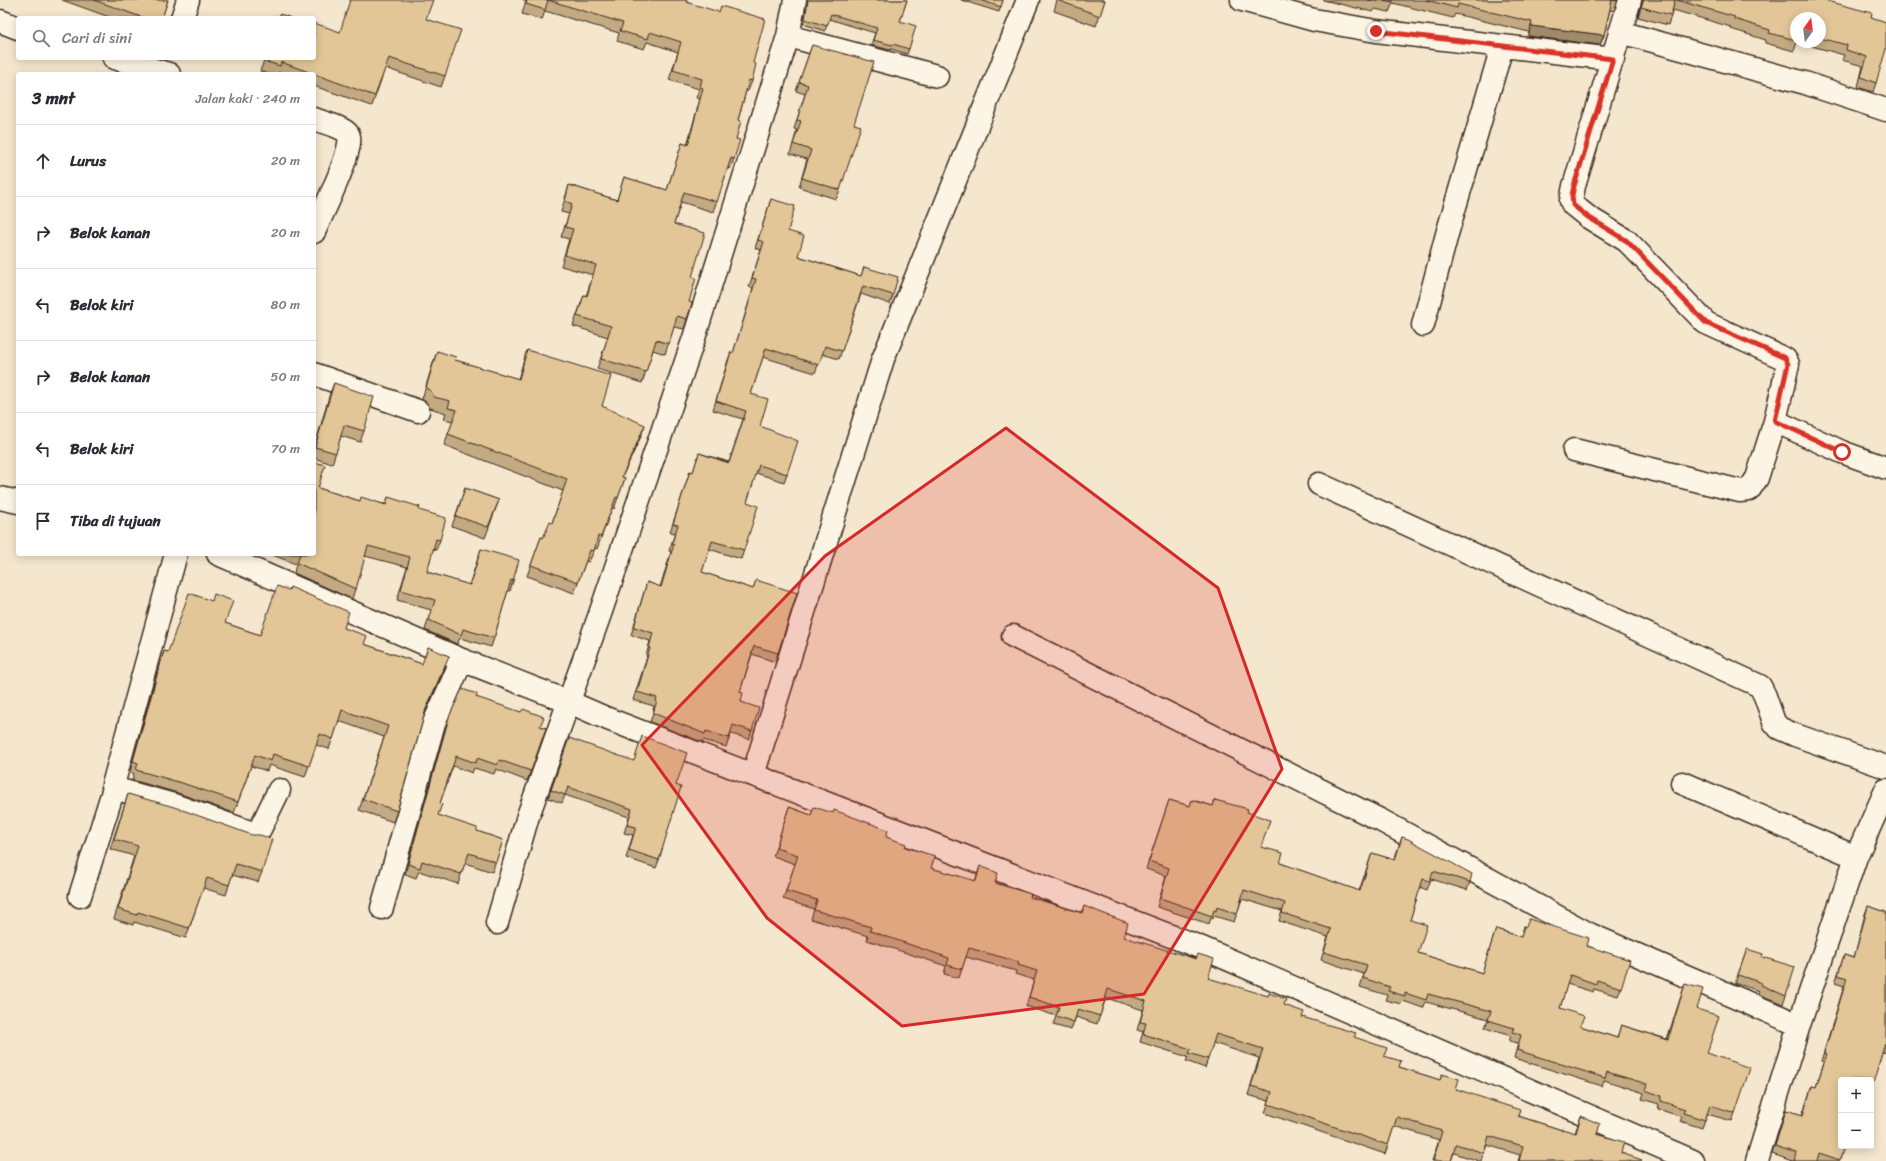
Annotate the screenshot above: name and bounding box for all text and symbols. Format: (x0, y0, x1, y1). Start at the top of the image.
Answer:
north arrow (1790, 12, 1826, 48)
search box (16, 16, 316, 60)
route end (1367, 22, 1385, 40)
text: Cari di sini (62, 25, 132, 51)
icon: search (30, 27, 52, 49)
text: 3 mnt (32, 83, 75, 113)
text: Jalan kaki · 240 m (195, 87, 300, 110)
text: Lurus (70, 148, 106, 174)
text: 20 m (271, 149, 300, 172)
icon: ahead (32, 150, 54, 172)
text: Belok kanan (70, 220, 150, 246)
text: 20 m (271, 221, 300, 244)
icon: right (32, 222, 54, 244)
text: Belok kiri (70, 292, 133, 318)
text: 80 m (271, 293, 300, 316)
icon: left (32, 294, 54, 316)
text: Belok kanan (70, 364, 150, 390)
text: 50 m (270, 365, 300, 388)
icon: right (32, 366, 54, 388)
text: Belok kiri (70, 436, 133, 462)
text: 70 m (271, 437, 300, 460)
icon: left (32, 438, 54, 460)
route start (1833, 443, 1851, 461)
text: Tiba di tujuan (70, 508, 161, 534)
icon: arrive (32, 510, 54, 532)
map controls (1838, 1077, 1874, 1149)
button: + (1838, 1077, 1874, 1113)
button: − (1838, 1113, 1874, 1149)

